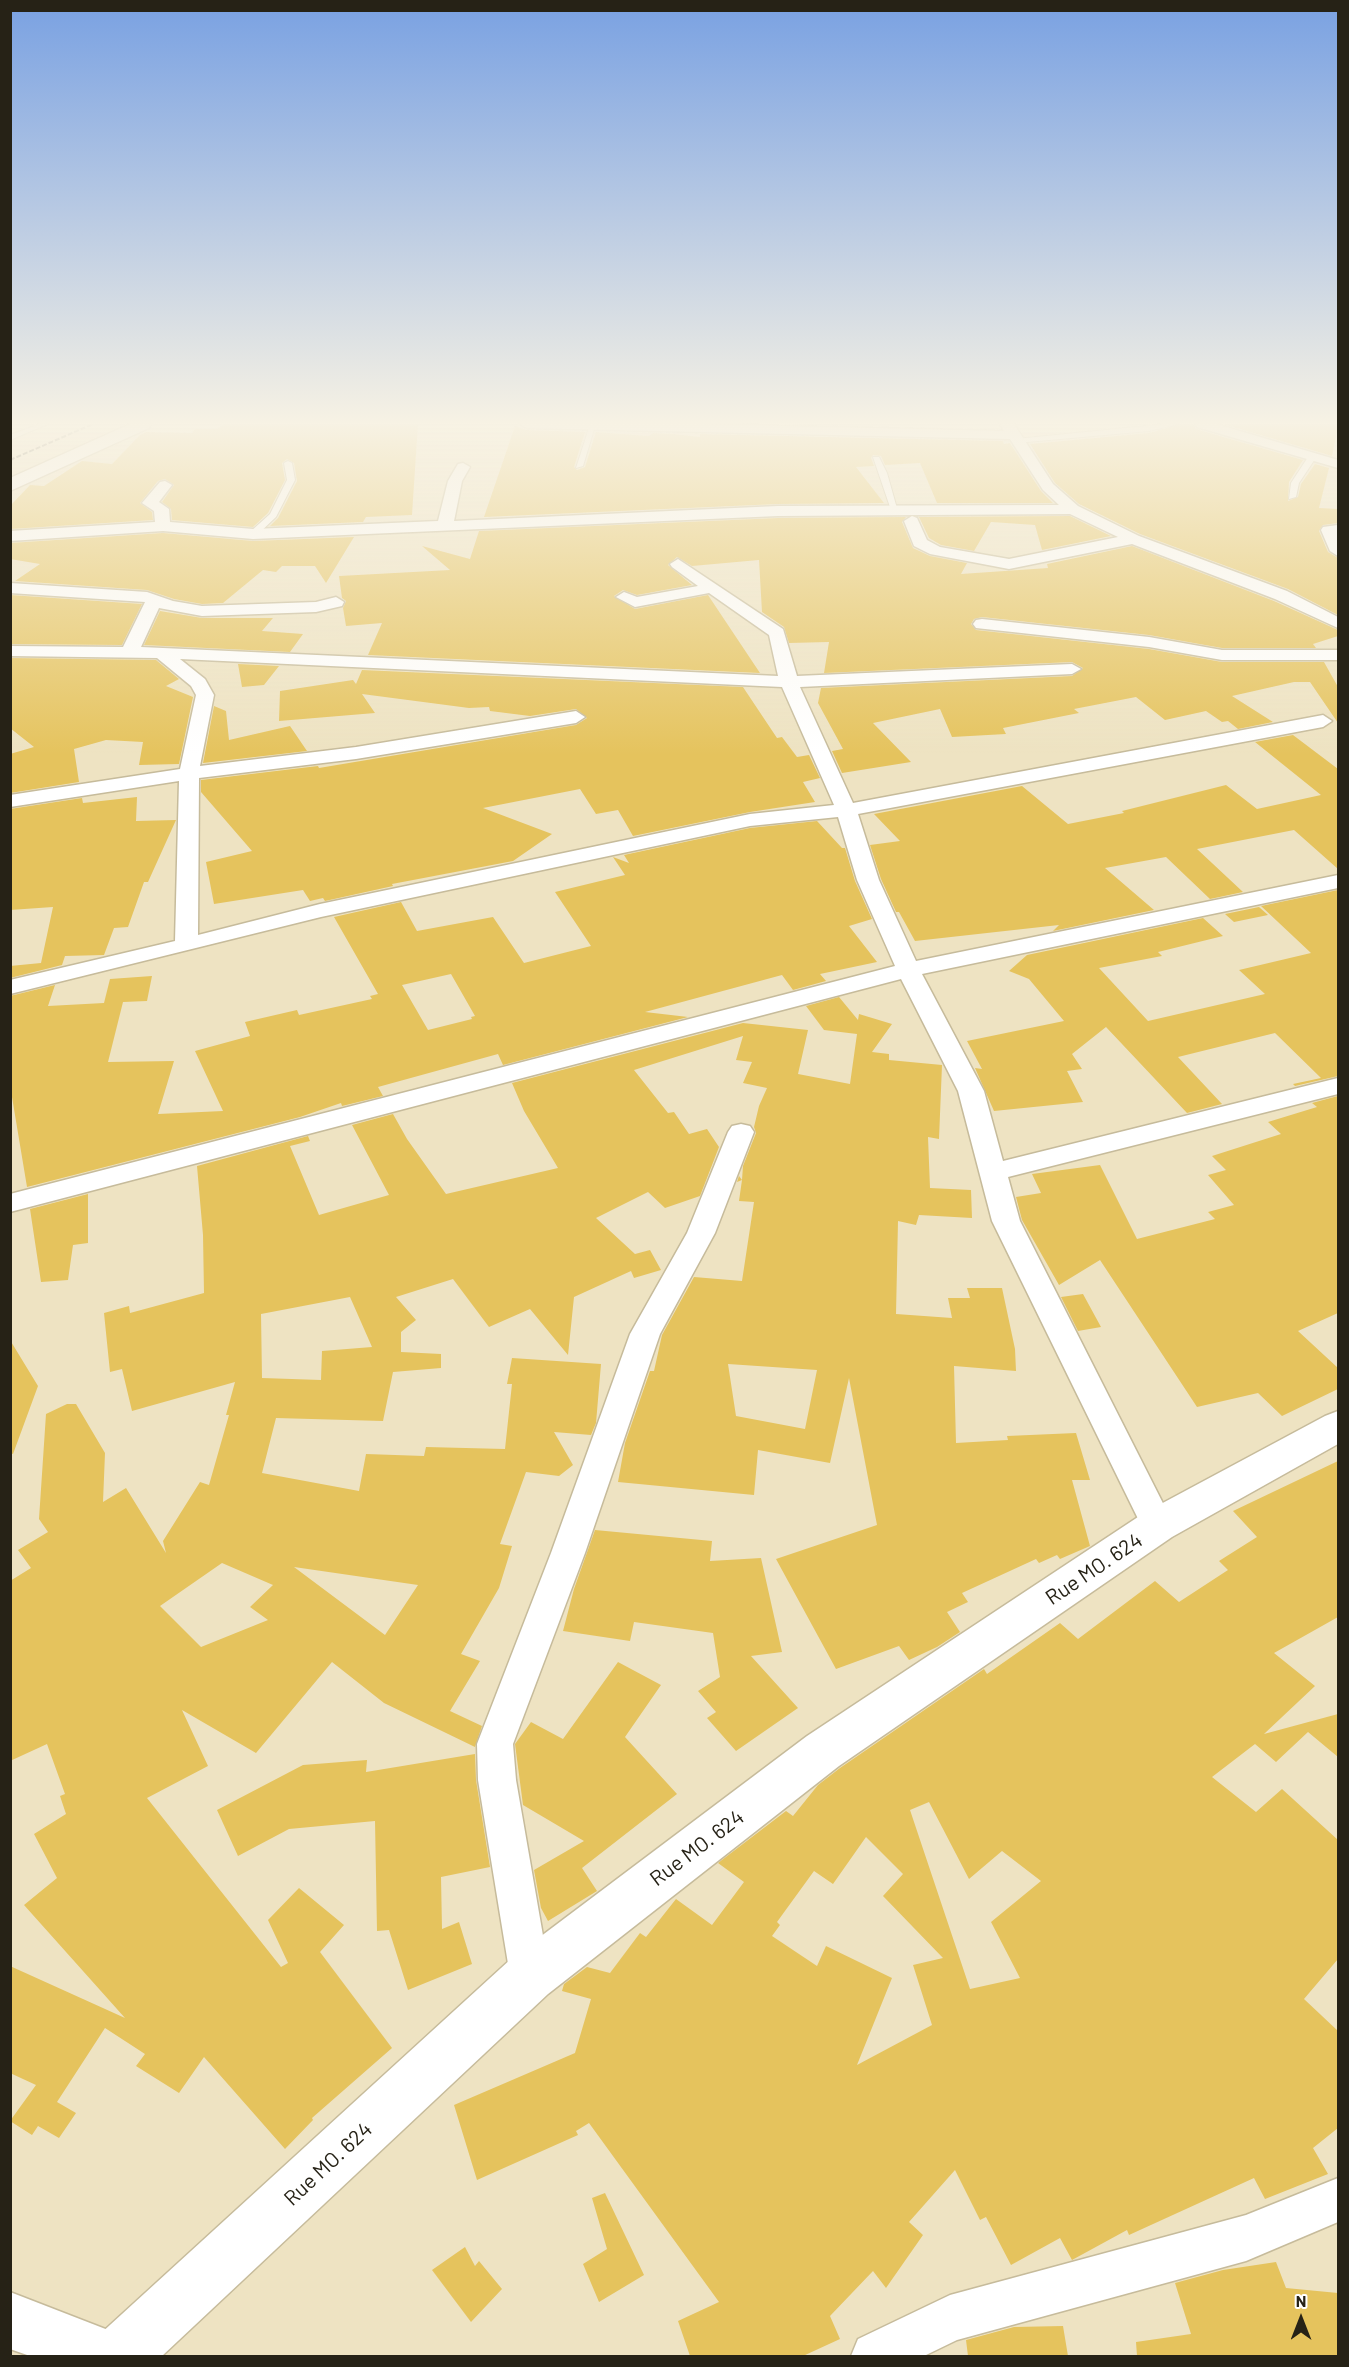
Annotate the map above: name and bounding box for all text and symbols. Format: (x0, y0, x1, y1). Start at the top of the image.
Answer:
street label: Rue MO. 624 (1041, 1527, 1147, 1611)
street label: Rue MO. 624 (645, 1805, 749, 1891)
street label: Rue MO. 624 (279, 2117, 377, 2211)
north arrow (1271, 2289, 1331, 2349)
text: N (1296, 2291, 1306, 2310)

